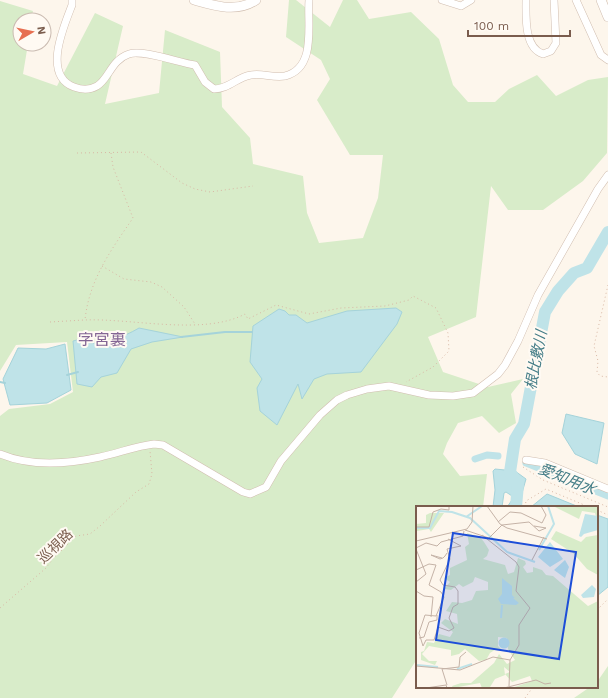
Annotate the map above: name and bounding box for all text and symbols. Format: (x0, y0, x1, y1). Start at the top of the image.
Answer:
north arrow (12, 12, 52, 52)
scale bar (468, 12, 570, 38)
text: 100 m (474, 19, 509, 33)
text: N (34, 25, 48, 36)
water label: 根比敷川 (521, 327, 551, 391)
district label: 字宮裏 (78, 330, 126, 349)
water label: 愛知用水 (536, 459, 600, 499)
inset map (416, 506, 598, 688)
street label: 巡視路 (34, 526, 76, 566)

